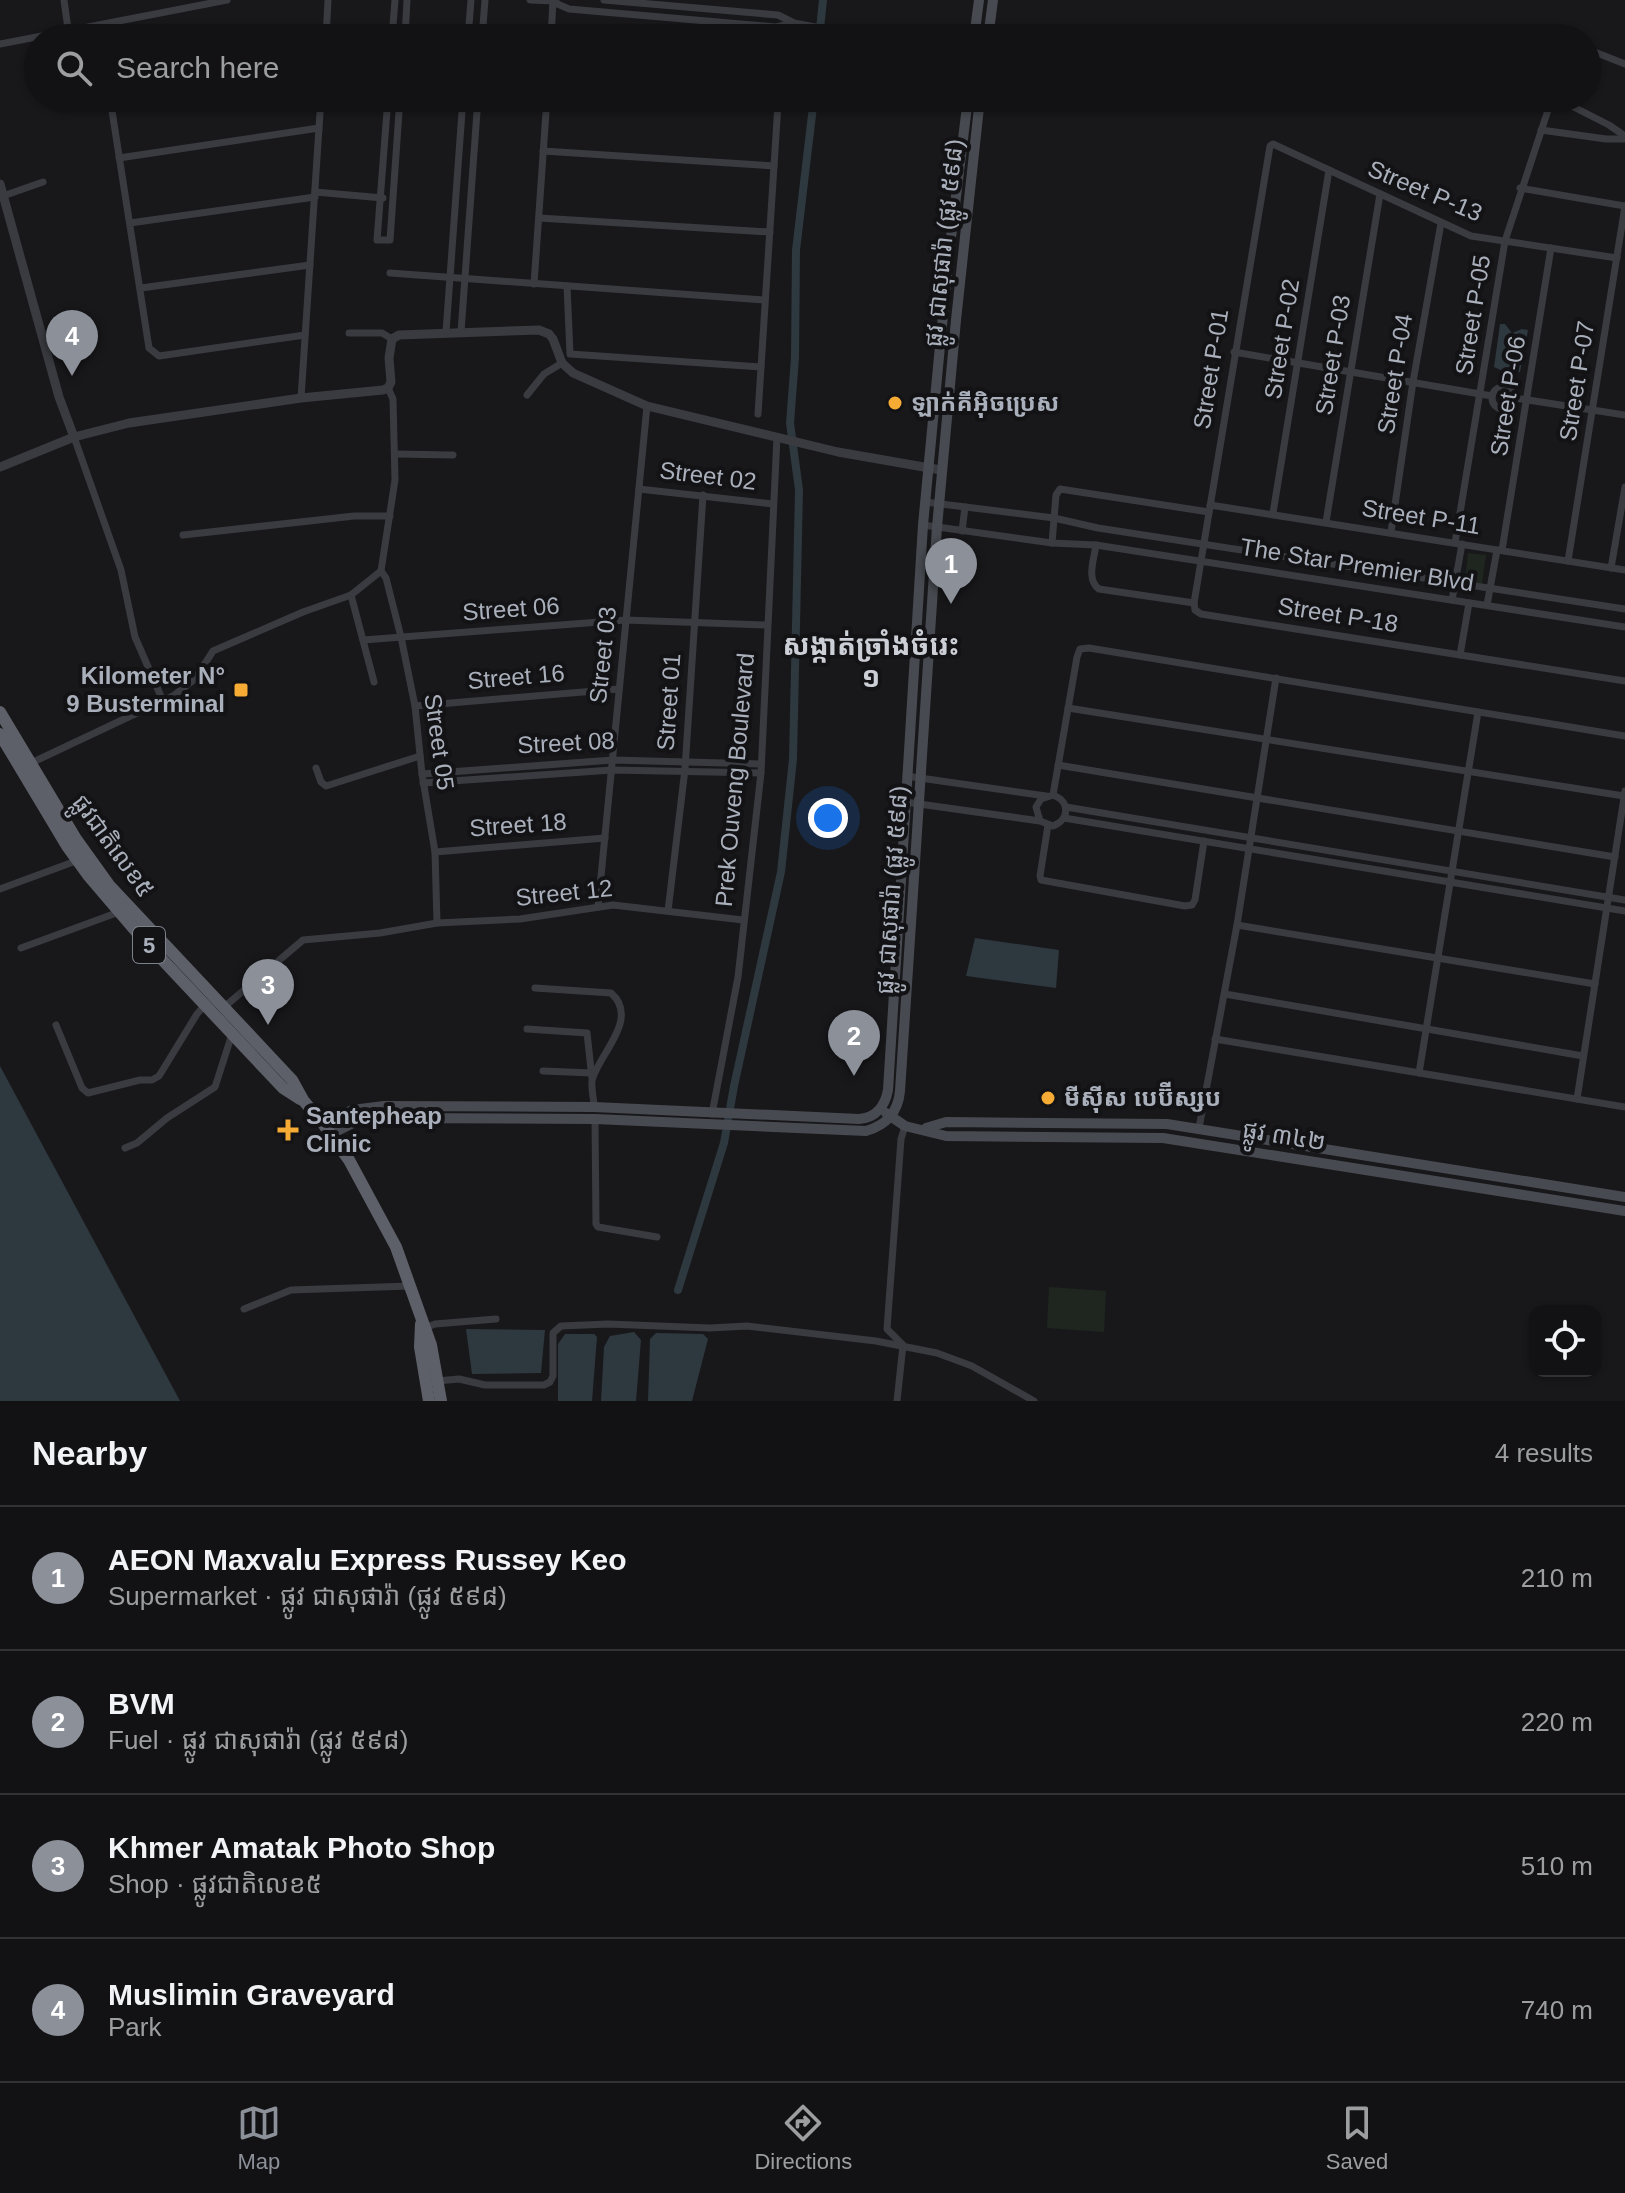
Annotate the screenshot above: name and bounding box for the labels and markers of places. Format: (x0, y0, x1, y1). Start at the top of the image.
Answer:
pin: 4 (46, 310, 98, 376)
place label: ឡាក់គីអ៊ិចប្រេស (911, 389, 1059, 418)
marker: ឡាក់គីអ៊ិចប្រេស (886, 394, 904, 412)
pin: 1 (925, 538, 977, 604)
place label: Kilometer N° 9 Busterminal (66, 662, 225, 717)
marker: Kilometer N° 9 Busterminal (232, 681, 250, 699)
pin: 3 (242, 959, 294, 1025)
pin: 2 (828, 1010, 880, 1076)
place label: មីសុីស បេប៊ីស្សប (1064, 1081, 1221, 1113)
marker: មីសុីស បេប៊ីស្សប (1039, 1089, 1057, 1107)
place label: Santepheap Clinic (306, 1102, 442, 1157)
marker: Santepheap Clinic (277, 1119, 299, 1141)

